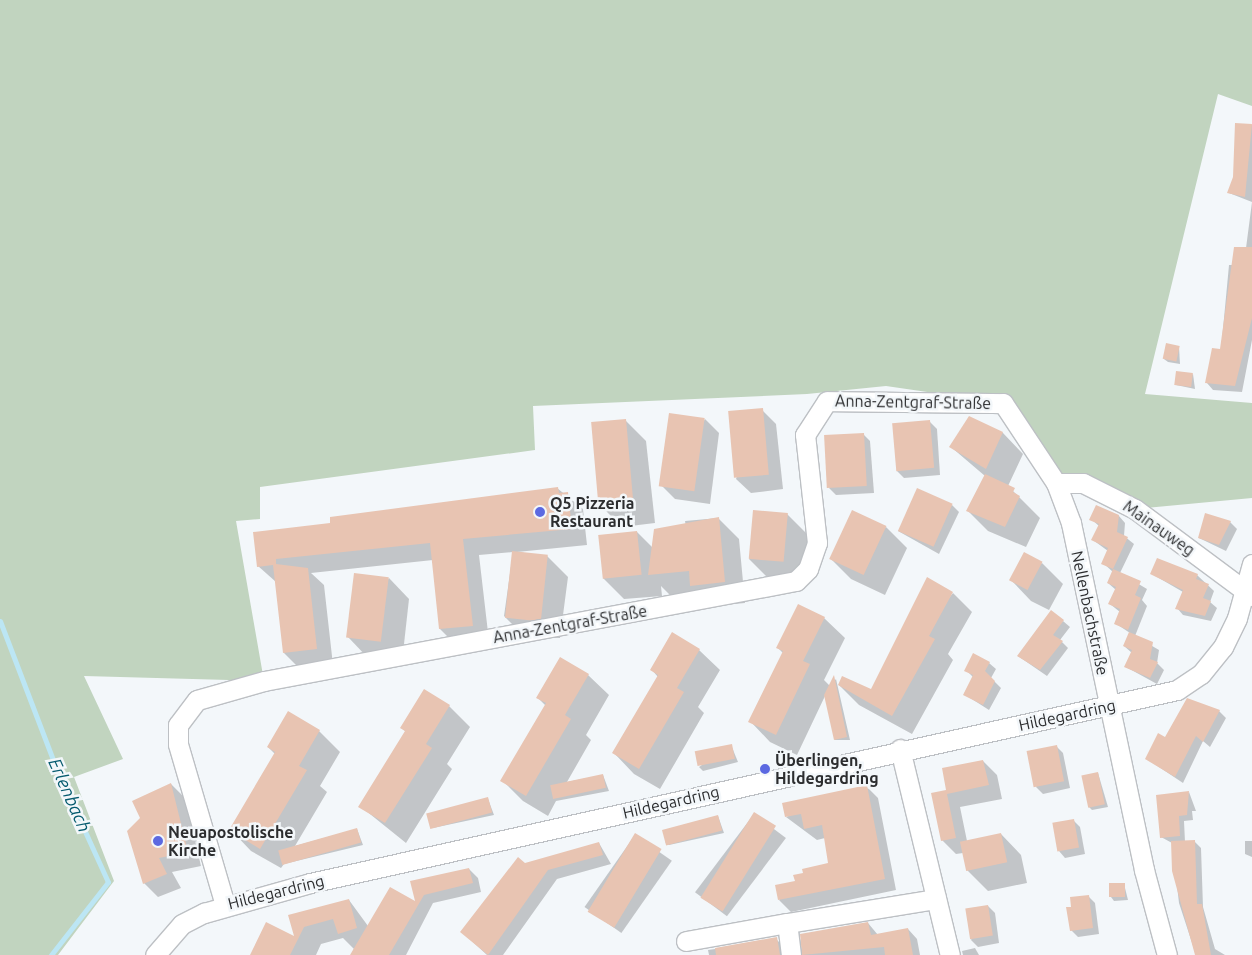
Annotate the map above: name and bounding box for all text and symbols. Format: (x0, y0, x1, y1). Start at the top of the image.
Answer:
street label: Anna-Zentgraf-Straße (835, 391, 991, 413)
place label: Q5 Pizzeria Restaurant (550, 493, 634, 531)
street label: Mainauweg (1120, 496, 1198, 560)
marker: Q5 Pizzeria Restaurant (534, 506, 546, 518)
street label: Nellenbachstraße (1067, 549, 1113, 677)
street label: Anna-Zentgraf-Straße (491, 601, 649, 647)
street label: Hildegardring (1017, 695, 1117, 735)
place label: Überlingen, Hildegardring (775, 750, 879, 788)
water label: Erlenbach (44, 755, 96, 835)
marker: Überlingen, Hildegardring (759, 763, 771, 775)
street label: Hildegardring (621, 782, 721, 822)
place label: Neuapostolische Kirche (168, 822, 294, 860)
marker: Neuapostolische Kirche (152, 835, 164, 847)
street label: Hildegardring (226, 871, 326, 913)

